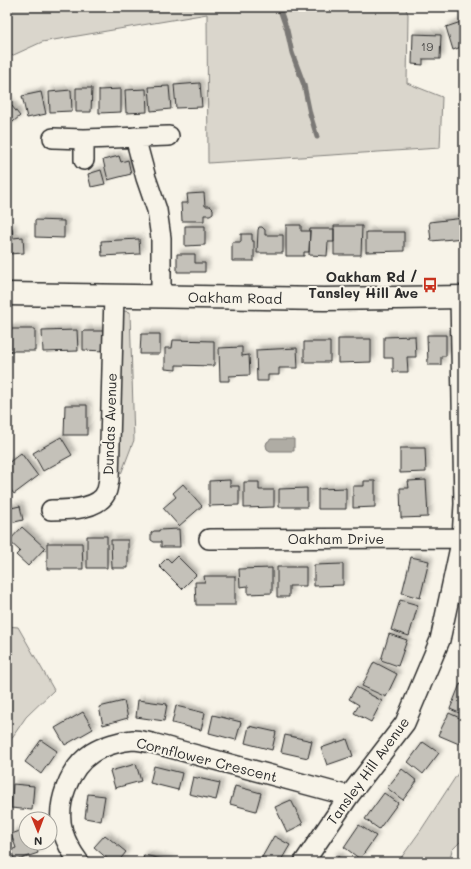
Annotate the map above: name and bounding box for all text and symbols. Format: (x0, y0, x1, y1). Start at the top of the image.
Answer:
house number: 19 (421, 38, 433, 54)
place label: Oakham Rd / Tansley Hill Ave (308, 267, 418, 302)
bus stop icon: Oakham Rd / Tansley Hill Ave (421, 276, 439, 294)
street label: Oakham Road (188, 287, 282, 308)
street label: Dundas Avenue (98, 373, 121, 475)
street label: Oakham Drive (288, 529, 384, 548)
street label: Tansley Hill Avenue (322, 713, 413, 829)
street label: Cornflower Crescent (135, 733, 280, 786)
north arrow (18, 811, 58, 851)
text: N (34, 834, 42, 849)

